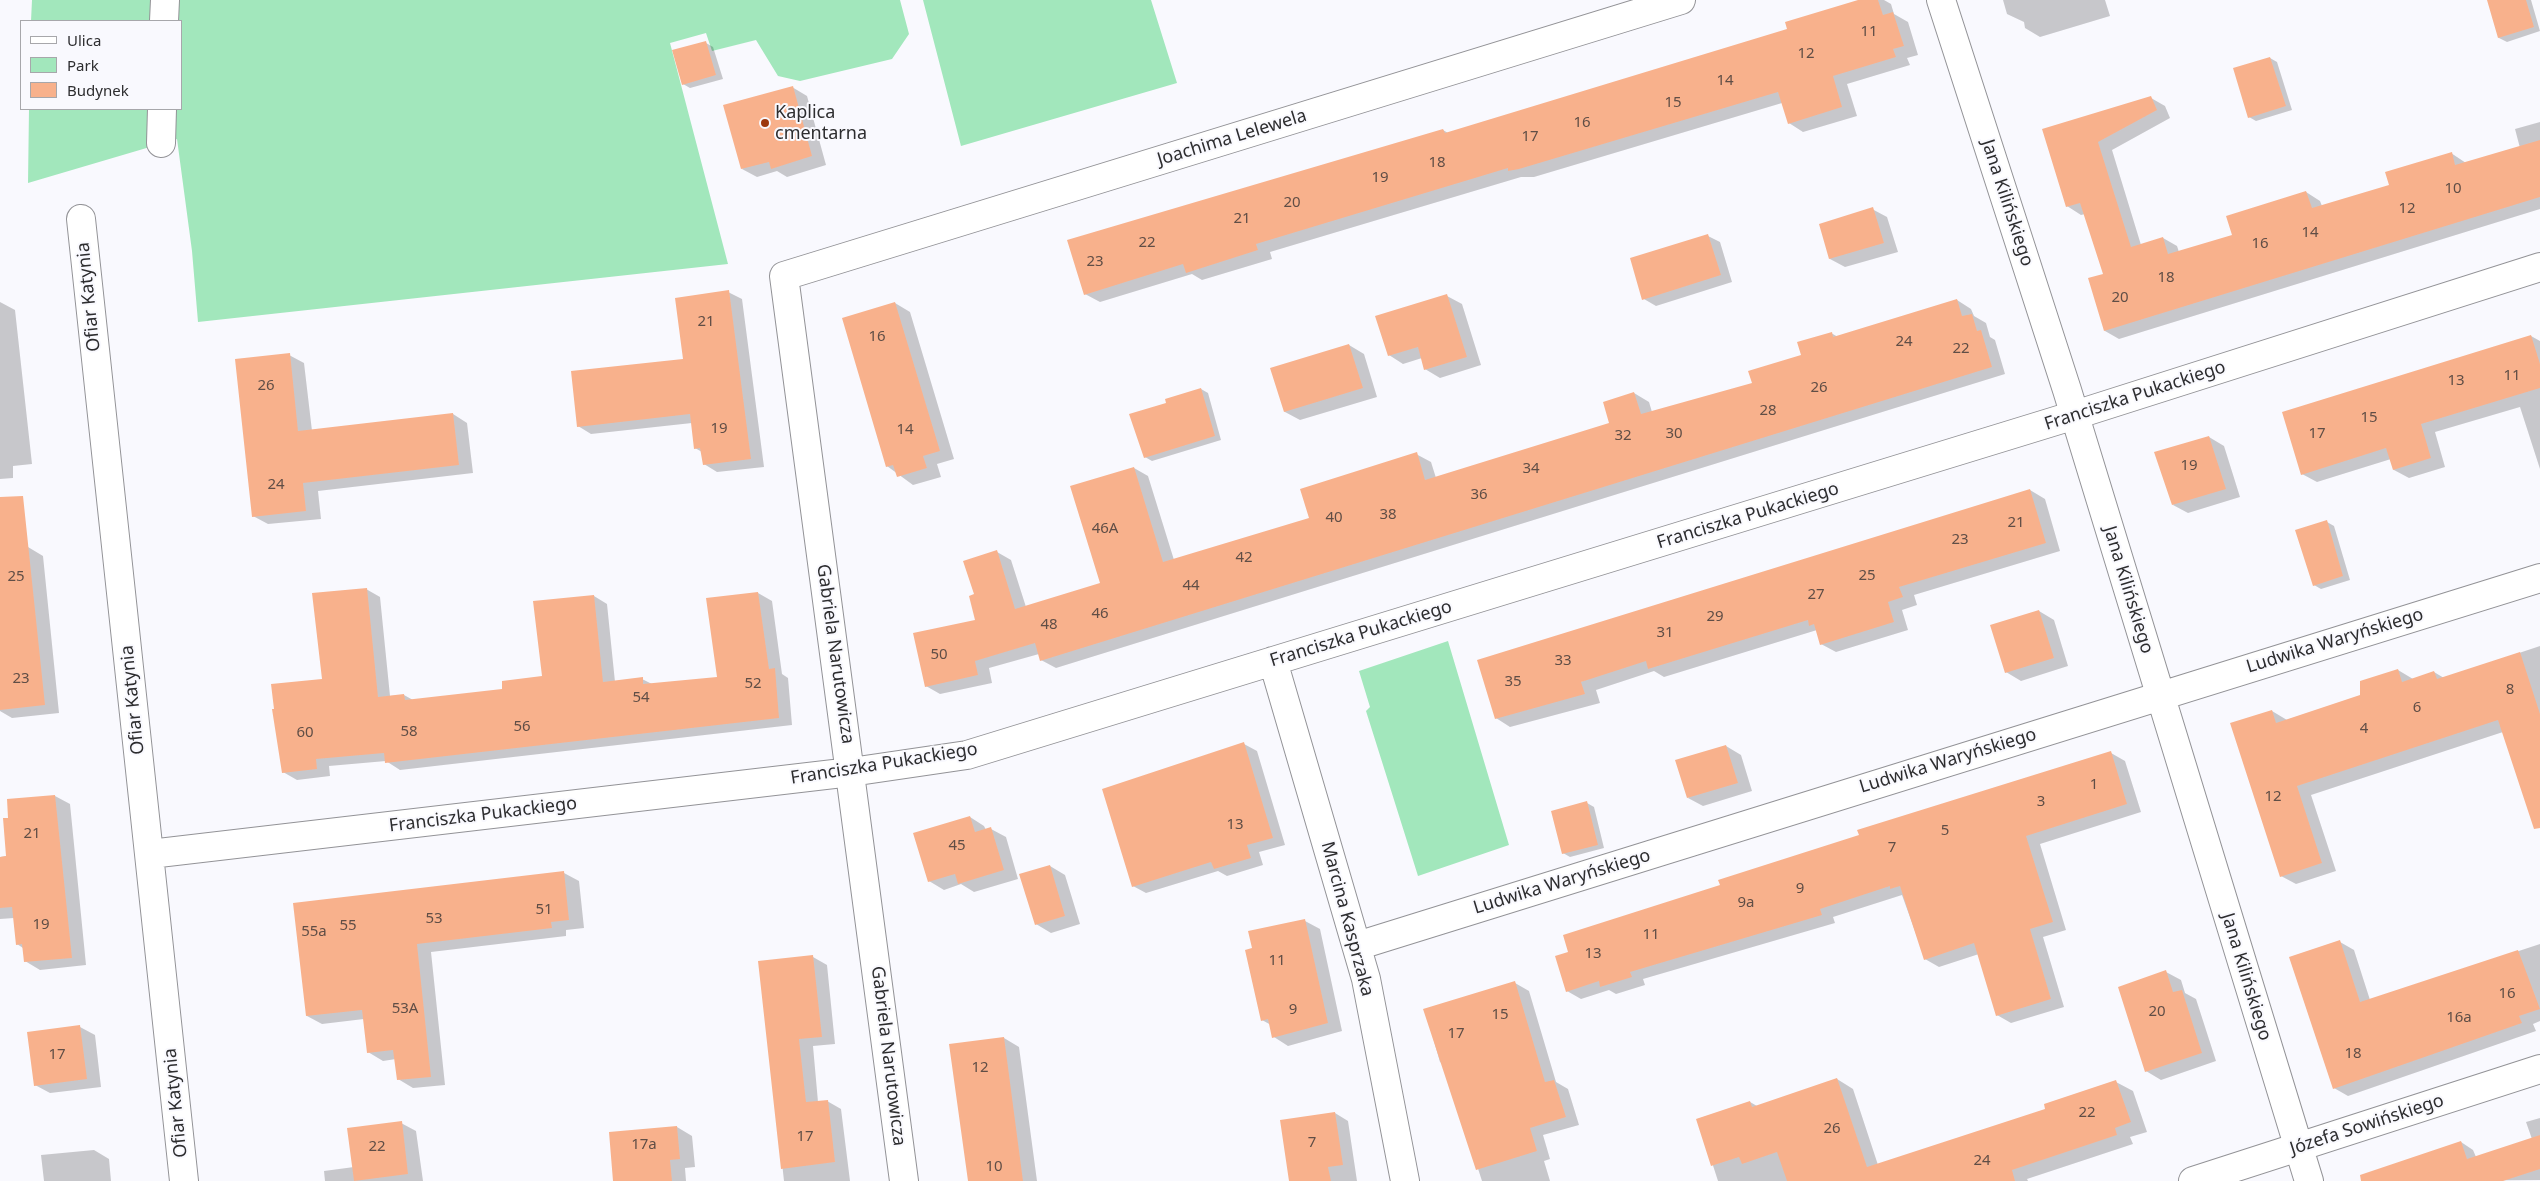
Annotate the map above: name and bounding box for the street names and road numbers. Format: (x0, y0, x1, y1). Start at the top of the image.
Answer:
street label: Joachima Lelewela (1155, 105, 1309, 171)
street label: Jana Kilińskiego (1976, 137, 2038, 269)
street label: Ofiar Katynia (73, 241, 105, 353)
street label: Franciszka Pukackiego (2042, 357, 2228, 435)
street label: Franciszka Pukackiego (1654, 478, 1842, 554)
street label: Jana Kilińskiego (2098, 524, 2158, 656)
street label: Gabriela Narutowicza (812, 563, 858, 745)
street label: Franciszka Pukackiego (1267, 596, 1455, 672)
street label: Ludwika Waryńskiego (2244, 604, 2426, 678)
street label: Ofiar Katynia (117, 644, 149, 756)
street label: Ludwika Waryńskiego (1857, 724, 2039, 798)
street label: Franciszka Pukackiego (789, 739, 979, 789)
street label: Franciszka Pukackiego (388, 793, 578, 837)
street label: Marcina Kasprzaka (1316, 839, 1378, 999)
street label: Ludwika Waryńskiego (1471, 845, 1653, 919)
street label: Jana Kilińskiego (2216, 911, 2276, 1043)
street label: Gabriela Narutowicza (866, 965, 910, 1147)
street label: Ofiar Katynia (160, 1047, 192, 1159)
street label: Józefa Sowińskiego (2287, 1090, 2447, 1160)

